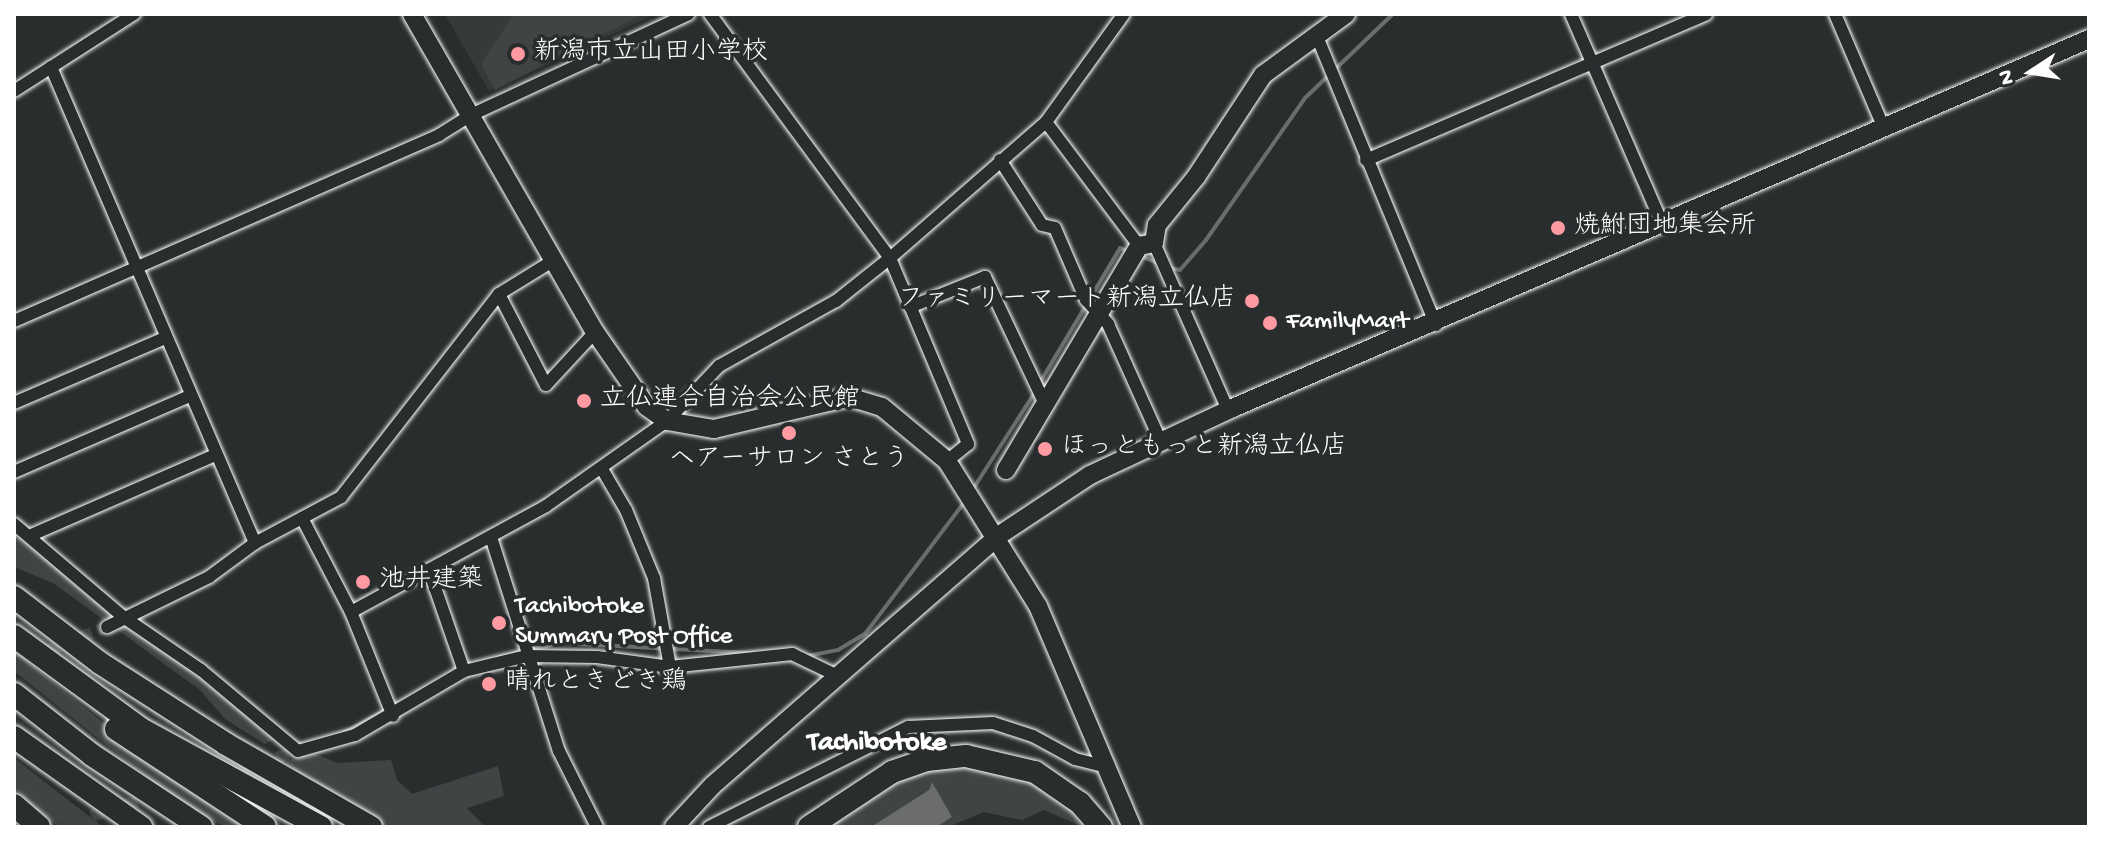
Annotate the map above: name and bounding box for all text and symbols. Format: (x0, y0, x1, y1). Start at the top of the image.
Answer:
north arrow (1991, 32, 2071, 112)
place label: 新潟市立山田小学校 (534, 38, 768, 70)
marker: 新潟市立山田小学校 (509, 45, 527, 63)
text: N (1993, 67, 2022, 87)
place label: 焼鮒団地集会所 (1574, 212, 1756, 244)
marker: 焼鮒団地集会所 (1549, 219, 1567, 237)
place label: ファミリーマート新潟立仏店 (898, 285, 1236, 317)
marker: ファミリーマート新潟立仏店 (1243, 292, 1261, 310)
place label: FamilyMart (1286, 307, 1409, 339)
marker: FamilyMart (1261, 314, 1279, 332)
place label: 立仏連合自治会公民館 (600, 385, 860, 417)
marker: 立仏連合自治会公民館 (575, 392, 593, 410)
marker: ヘアーサロン さとう (780, 424, 798, 442)
place label: ほっともっと新潟立仏店 (1061, 433, 1347, 465)
marker: ほっともっと新潟立仏店 (1036, 440, 1054, 458)
place label: ヘアーサロン さとう (669, 445, 909, 477)
place label: 池井建築 (379, 566, 483, 598)
marker: 池井建築 (354, 573, 372, 591)
place label: Tachibotoke Summary Post Office (515, 592, 732, 654)
marker: Tachibotoke Summary Post Office (490, 614, 508, 632)
place label: 晴れときどき鶏 (505, 668, 687, 700)
marker: 晴れときどき鶏 (480, 675, 498, 693)
district label: Tachibotoke (807, 727, 947, 761)

